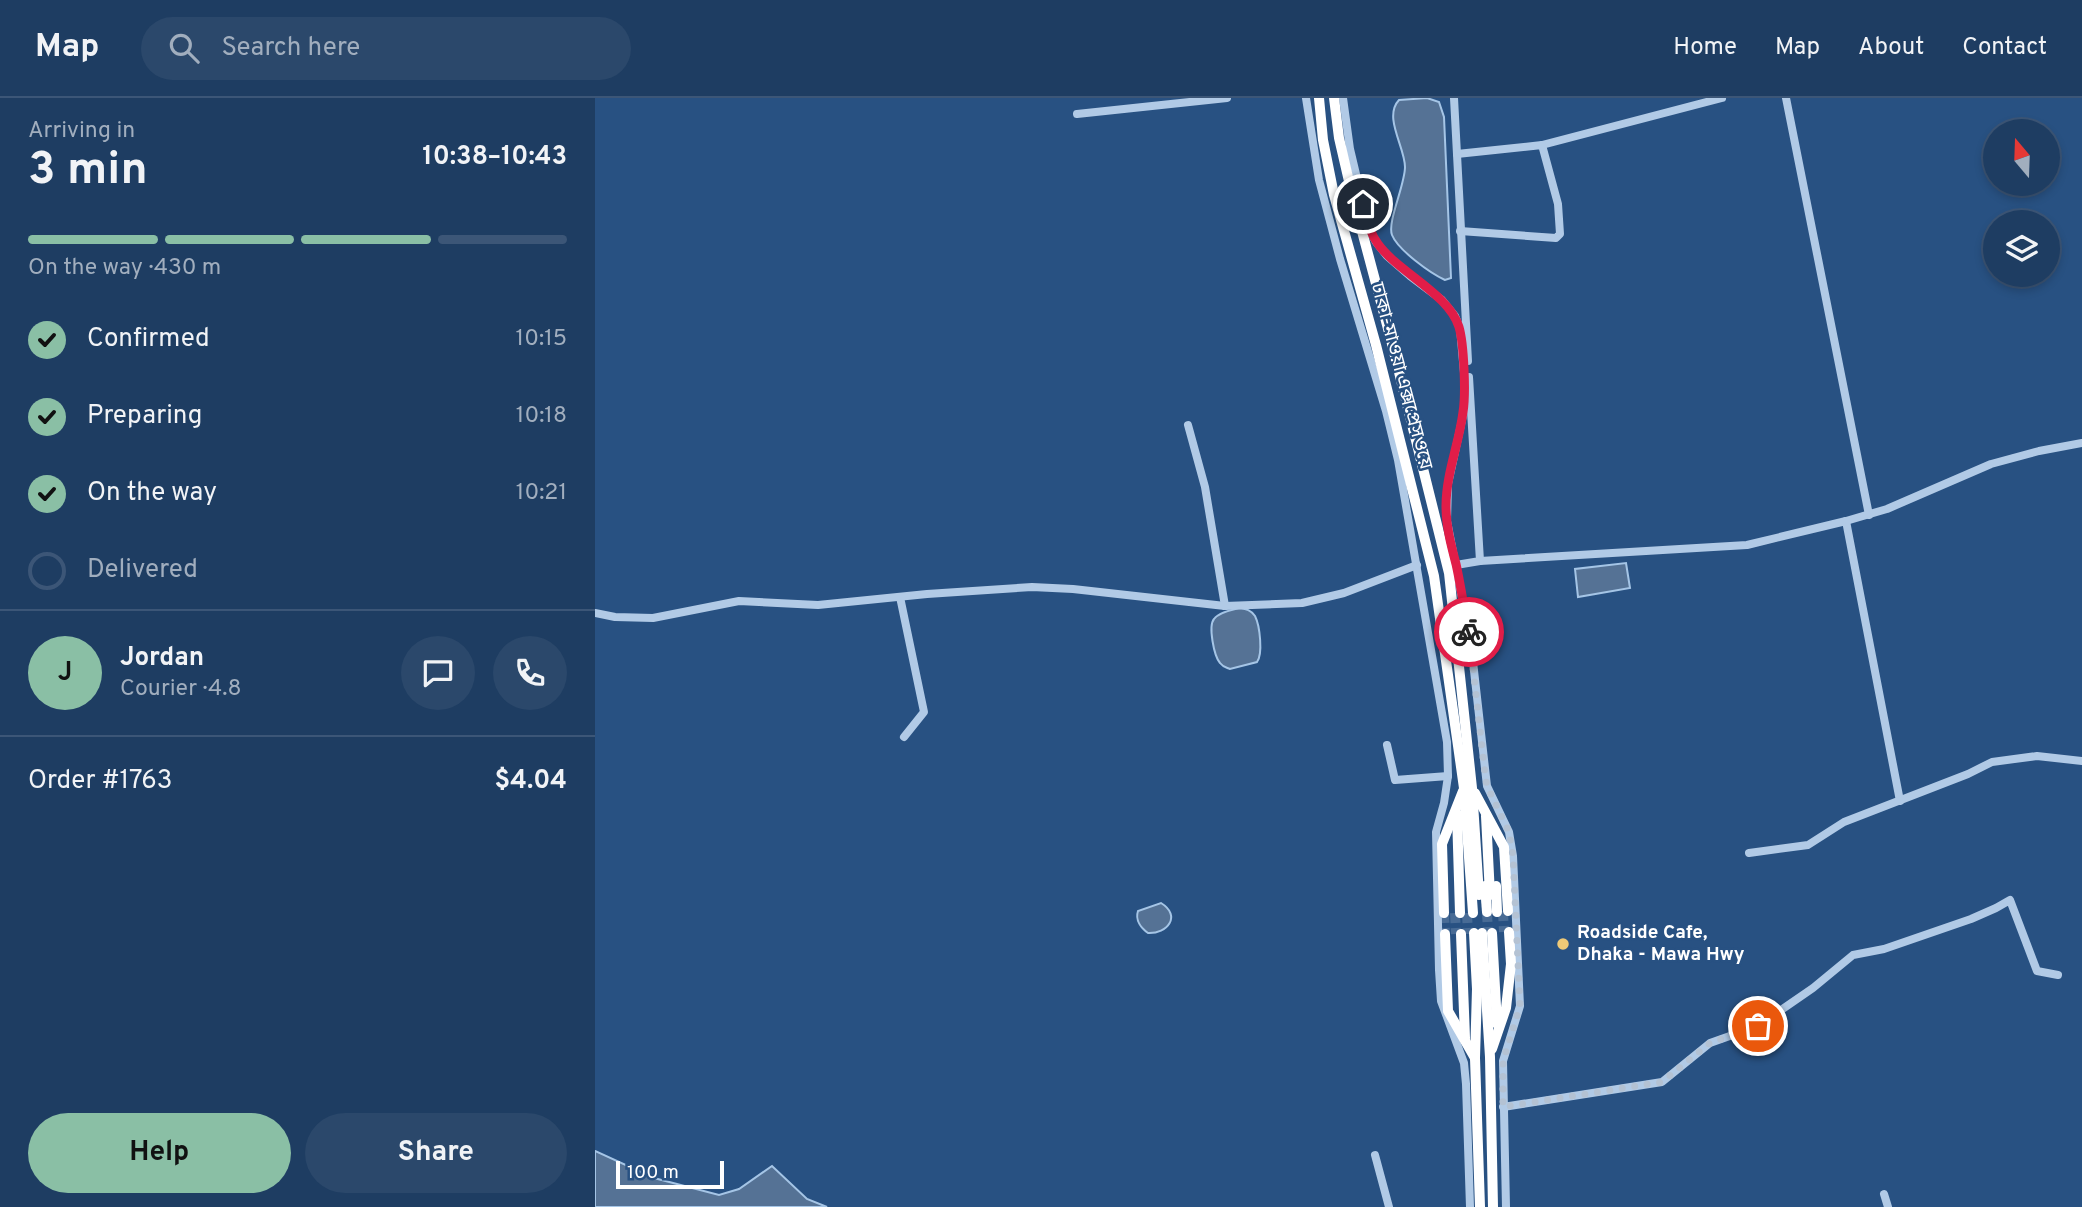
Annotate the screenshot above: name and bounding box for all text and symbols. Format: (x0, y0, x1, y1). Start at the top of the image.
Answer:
search box (141, 17, 631, 80)
text: Map (35, 27, 99, 69)
icon: search (165, 29, 203, 67)
text: Search here (221, 32, 360, 65)
text: Home (1673, 33, 1737, 63)
text: Map (1775, 33, 1820, 63)
text: About (1858, 33, 1924, 63)
text: Contact (1962, 33, 2047, 63)
text: Arriving in (28, 117, 135, 146)
north arrow (1983, 119, 2060, 196)
map controls (1983, 119, 2060, 287)
text: 10:38–10:43 (422, 141, 567, 174)
text: 3 min (28, 142, 148, 201)
pin (1333, 174, 1393, 234)
icon: home (1344, 185, 1382, 223)
button: layers (1983, 210, 2060, 287)
text: On the way · 430 m (28, 254, 221, 283)
street label: ঢাকা-মাওয়া এক্সপ্রেসওয়ে (1364, 279, 1438, 473)
icon: check (28, 321, 66, 359)
text: Confirmed (87, 323, 210, 356)
text: 10:15 (516, 325, 567, 354)
icon: check (28, 398, 66, 436)
text: Preparing (87, 400, 202, 433)
text: 10:18 (516, 402, 567, 431)
icon: check (28, 475, 66, 513)
text: On the way (87, 477, 217, 510)
text: 10:21 (516, 479, 567, 508)
text: Delivered (87, 554, 198, 587)
courier (1434, 597, 1504, 667)
icon: bike (1450, 613, 1488, 651)
button: chat (401, 636, 475, 710)
button: phone (493, 636, 567, 710)
text: Jordan (120, 642, 204, 675)
text: J (58, 657, 72, 690)
text: Courier · 4.8 (120, 675, 241, 704)
text: Order #1763 (28, 765, 172, 798)
text: $4.04 (495, 765, 567, 798)
place label: Roadside Cafe, Dhaka - Mawa Hwy (1577, 921, 1745, 967)
marker: Roadside Cafe, Dhaka - Mawa Hwy (1555, 936, 1571, 952)
pin (1728, 996, 1788, 1056)
icon: bag (1739, 1007, 1777, 1045)
button: Help (28, 1113, 291, 1193)
button: Share (305, 1113, 567, 1193)
scale bar (616, 1158, 725, 1190)
text: 100 m (627, 1161, 679, 1185)

